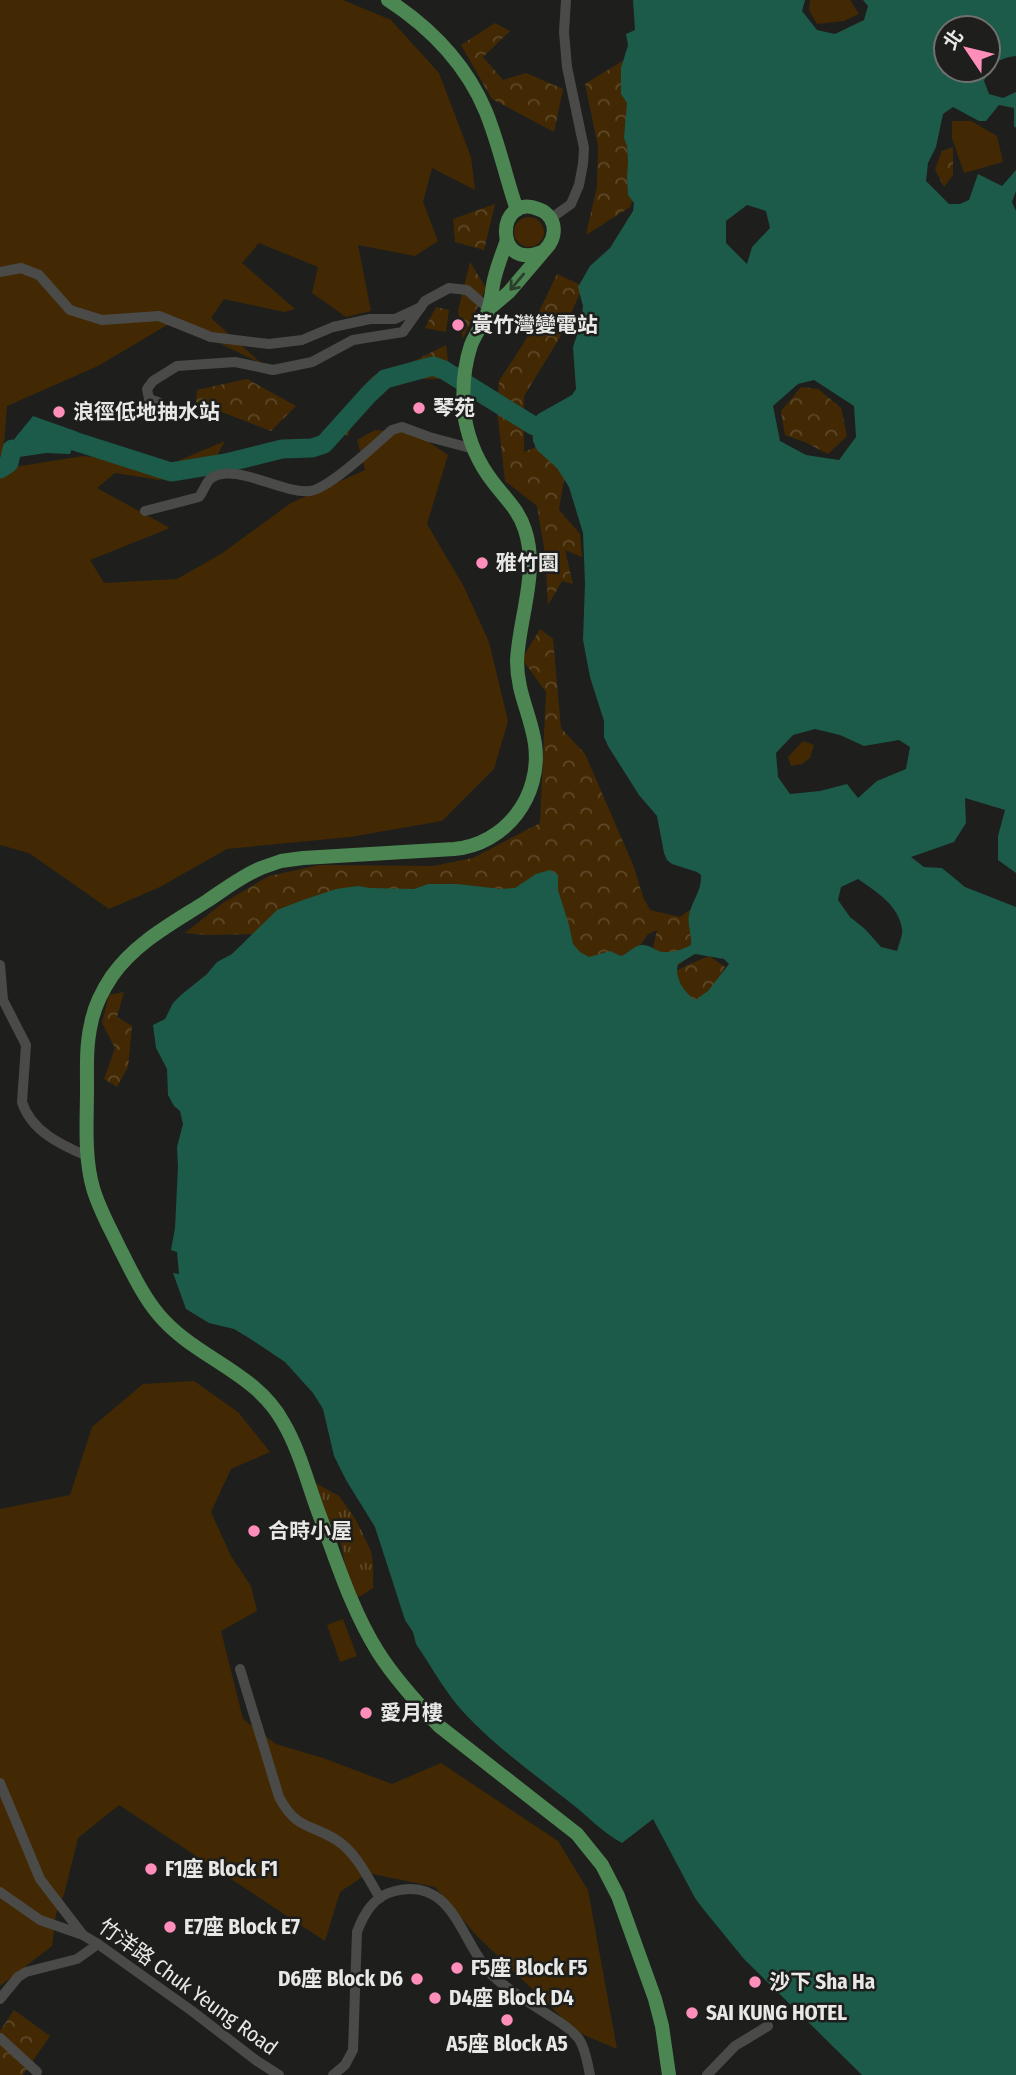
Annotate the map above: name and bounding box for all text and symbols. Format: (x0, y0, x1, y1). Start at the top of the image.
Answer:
north arrow (932, 14, 1002, 84)
text: 北 (939, 25, 968, 54)
one-way arrow (509, 273, 525, 291)
place label: 黃竹灣變電站 (472, 312, 598, 338)
marker: 黃竹灣變電站 (450, 317, 466, 333)
place label: 琴苑 (433, 395, 475, 421)
place label: 浪徑低地抽水站 (73, 399, 220, 425)
marker: 琴苑 (411, 400, 427, 416)
marker: 浪徑低地抽水站 (51, 404, 67, 420)
place label: 雅竹園 (496, 550, 559, 576)
marker: 雅竹園 (474, 555, 490, 571)
place label: 合時小屋 (268, 1518, 352, 1544)
marker: 合時小屋 (246, 1523, 262, 1539)
place label: 愛月樓 (380, 1700, 443, 1726)
marker: 愛月樓 (358, 1705, 374, 1721)
place label: F1座 Block F1 (165, 1856, 278, 1882)
marker: F1座 Block F1 (143, 1861, 159, 1877)
street label: 竹洋路 Chuk Yeung Road (93, 1913, 283, 2061)
place label: E7座 Block E7 (184, 1914, 300, 1940)
marker: E7座 Block E7 (162, 1919, 178, 1935)
place label: F5座 Block F5 (471, 1955, 587, 1981)
marker: F5座 Block F5 (449, 1960, 465, 1976)
place label: D6座 Block D6 (278, 1966, 403, 1992)
place label: 沙下 Sha Ha (769, 1969, 875, 1995)
marker: D6座 Block D6 (409, 1971, 425, 1987)
marker: 沙下 Sha Ha (747, 1974, 763, 1990)
place label: D4座 Block D4 (449, 1985, 574, 2011)
marker: D4座 Block D4 (427, 1990, 443, 2006)
place label: SAI KUNG HOTEL (706, 2000, 847, 2026)
marker: SAI KUNG HOTEL (684, 2005, 700, 2021)
marker: A5座 Block A5 (499, 2012, 515, 2028)
place label: A5座 Block A5 (445, 2031, 568, 2057)

